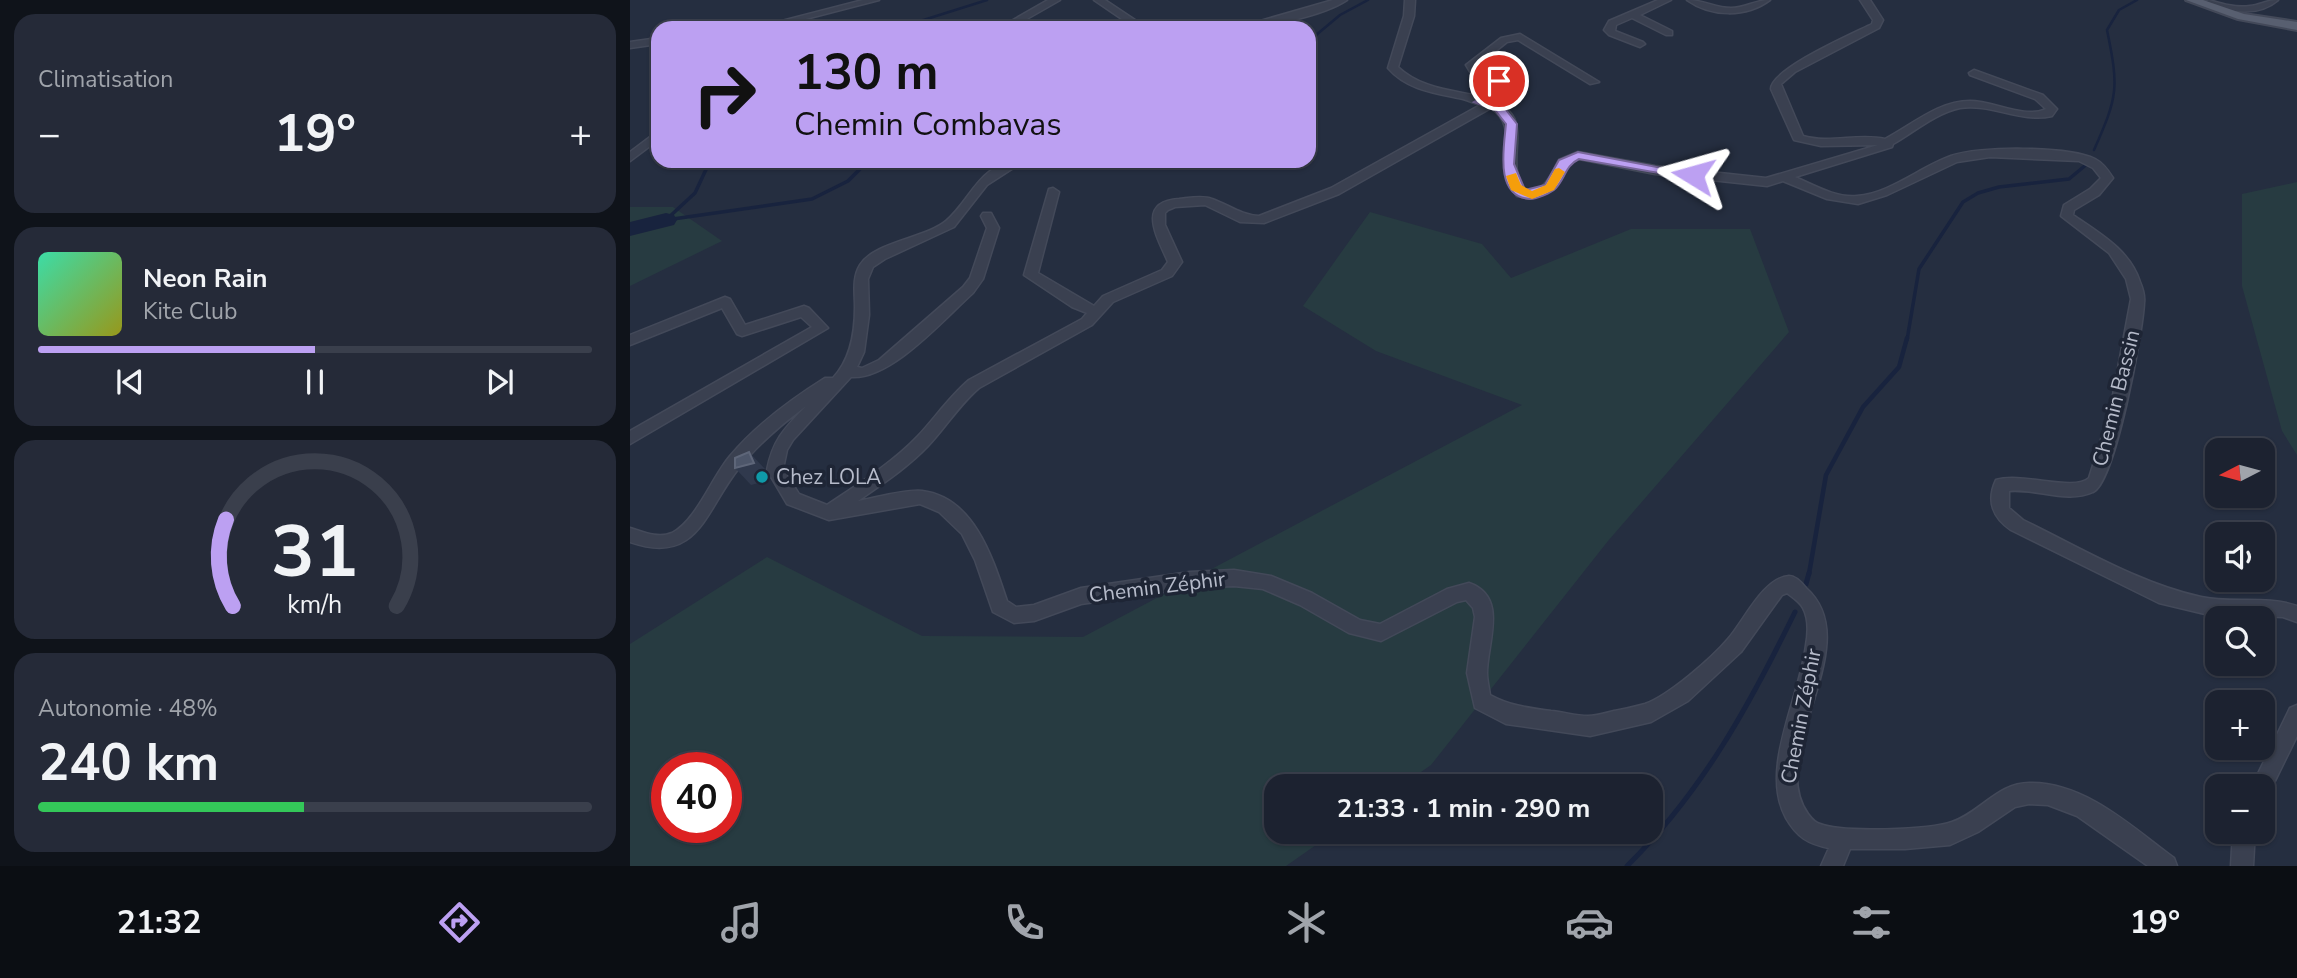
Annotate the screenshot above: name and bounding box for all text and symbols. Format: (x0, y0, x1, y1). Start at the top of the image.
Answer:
text: 130 m (794, 39, 938, 106)
icon: right (679, 49, 770, 140)
pin (1469, 51, 1529, 111)
icon: arrive (1480, 62, 1518, 100)
text: Climatisation (38, 64, 173, 95)
text: 19° (274, 98, 356, 169)
text: Chemin Combavas (794, 103, 1062, 146)
text: − (38, 109, 61, 160)
text: + (569, 109, 592, 160)
position arrow (1656, 138, 1730, 212)
text: Neon Rain (143, 261, 268, 296)
text: Kite Club (143, 296, 237, 327)
street label: Chemin Bassin (2086, 327, 2146, 469)
icon: previous (111, 363, 149, 401)
icon: pause (296, 363, 334, 401)
icon: next (481, 363, 519, 401)
north arrow (2205, 438, 2275, 508)
map controls (2205, 438, 2275, 844)
place label: Chez LOLA (776, 463, 881, 491)
marker: Chez LOLA (754, 469, 770, 485)
text: 31 (271, 502, 359, 602)
button: sound (2205, 522, 2275, 592)
street label: Chemin Zéphir (1087, 565, 1227, 609)
text: km/h (287, 587, 343, 621)
button: search (2205, 606, 2275, 676)
street label: Chemin Zéphir (1774, 646, 1828, 786)
button: + (2205, 690, 2275, 760)
text: Autonomie · 48% (38, 693, 218, 724)
text: 240 km (38, 727, 219, 798)
speed limit sign: 40 (651, 752, 742, 843)
button: − (2205, 774, 2275, 844)
text: 21:33 · 1 min · 290 m (1337, 791, 1590, 826)
icon: directions (435, 898, 484, 947)
icon: music (717, 898, 766, 947)
icon: phone (1000, 898, 1049, 947)
icon: climate (1282, 898, 1331, 947)
icon: car (1565, 898, 1614, 947)
icon: filters (1847, 898, 1896, 947)
text: 21:32 (117, 901, 201, 944)
text: 19° (2130, 901, 2180, 944)

